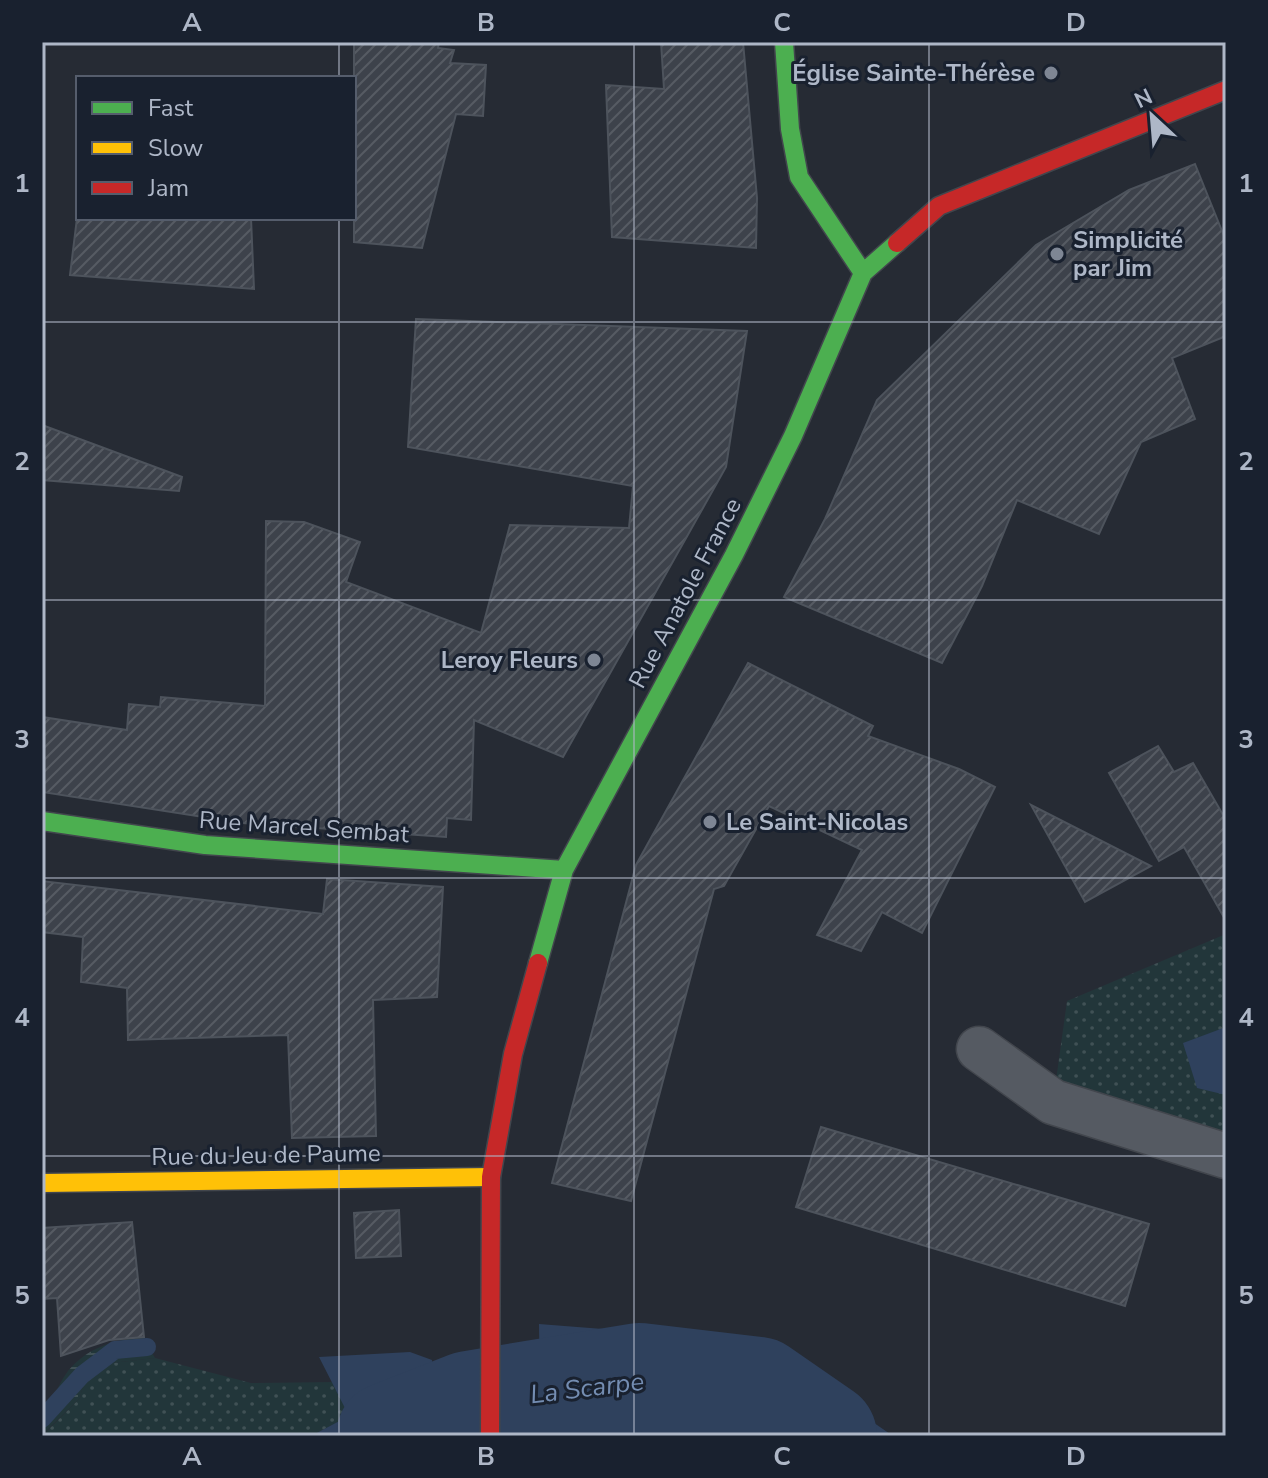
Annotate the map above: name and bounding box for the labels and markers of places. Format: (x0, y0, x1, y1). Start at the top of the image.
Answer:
place label: Église Sainte-Thérèse (792, 57, 1035, 89)
marker: Église Sainte-Thérèse (1042, 64, 1060, 82)
place label: Simplicité par Jim (1073, 224, 1183, 284)
marker: Simplicité par Jim (1048, 245, 1066, 263)
place label: Leroy Fleurs (441, 644, 578, 676)
marker: Leroy Fleurs (585, 651, 603, 669)
place label: Le Saint-Nicolas (726, 806, 908, 838)
marker: Le Saint-Nicolas (701, 813, 719, 831)

